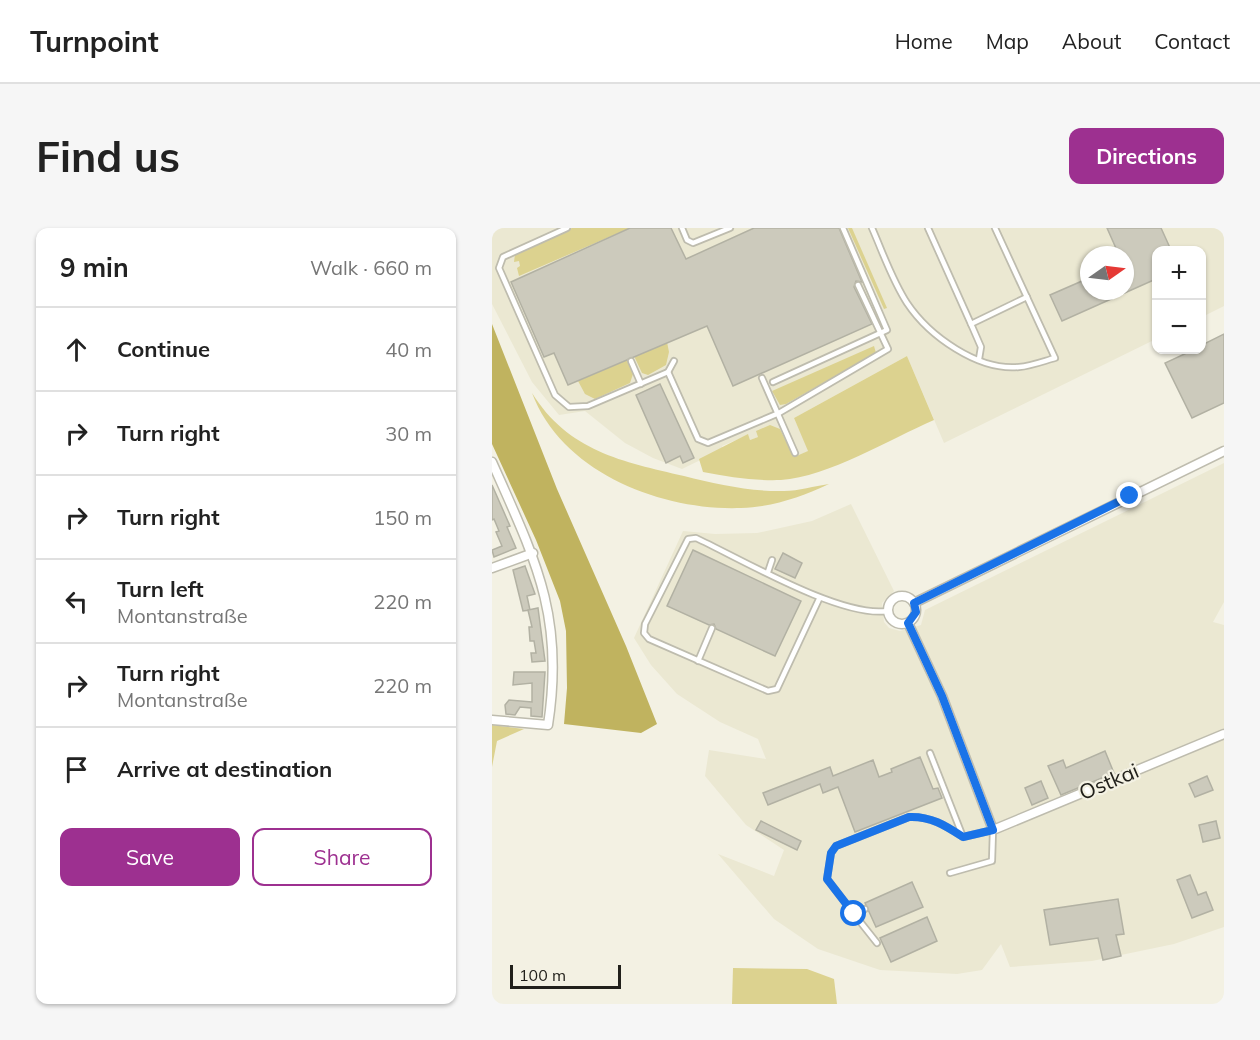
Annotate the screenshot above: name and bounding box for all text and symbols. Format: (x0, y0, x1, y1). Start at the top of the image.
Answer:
text: Turnpoint (30, 24, 159, 59)
text: Home (895, 28, 953, 54)
text: Map (986, 28, 1029, 54)
text: About (1062, 28, 1121, 54)
text: Contact (1154, 28, 1230, 54)
button: Directions (1069, 128, 1224, 184)
text: Find us (36, 130, 180, 183)
north arrow (1080, 246, 1134, 300)
map controls (1152, 246, 1206, 354)
button: + (1152, 246, 1206, 300)
text: 9 min (60, 251, 129, 284)
text: Walk · 660 m (310, 255, 432, 280)
button: − (1152, 300, 1206, 354)
icon: ahead (60, 333, 93, 366)
text: Continue (117, 335, 210, 363)
text: 40 m (385, 337, 432, 362)
icon: right (60, 417, 93, 450)
text: Turn right (117, 419, 220, 447)
text: 30 m (385, 421, 432, 446)
route end (1116, 482, 1142, 508)
icon: right (60, 501, 93, 534)
text: Turn right (117, 503, 220, 531)
text: 150 m (373, 505, 432, 530)
text: Turn left (117, 575, 204, 603)
icon: left (60, 585, 93, 618)
text: 220 m (373, 589, 432, 614)
text: Montanstraße (117, 603, 248, 628)
text: Turn right (117, 659, 220, 687)
icon: right (60, 669, 93, 702)
text: 220 m (373, 673, 432, 698)
text: Montanstraße (117, 687, 248, 712)
icon: arrive (60, 753, 93, 786)
text: Arrive at destination (117, 755, 332, 783)
street label: Ostkai (1075, 757, 1142, 805)
button: Save (60, 828, 240, 886)
button: Share (252, 828, 432, 886)
route start (840, 900, 866, 926)
scale bar (510, 962, 621, 990)
text: 100 m (519, 965, 566, 985)

